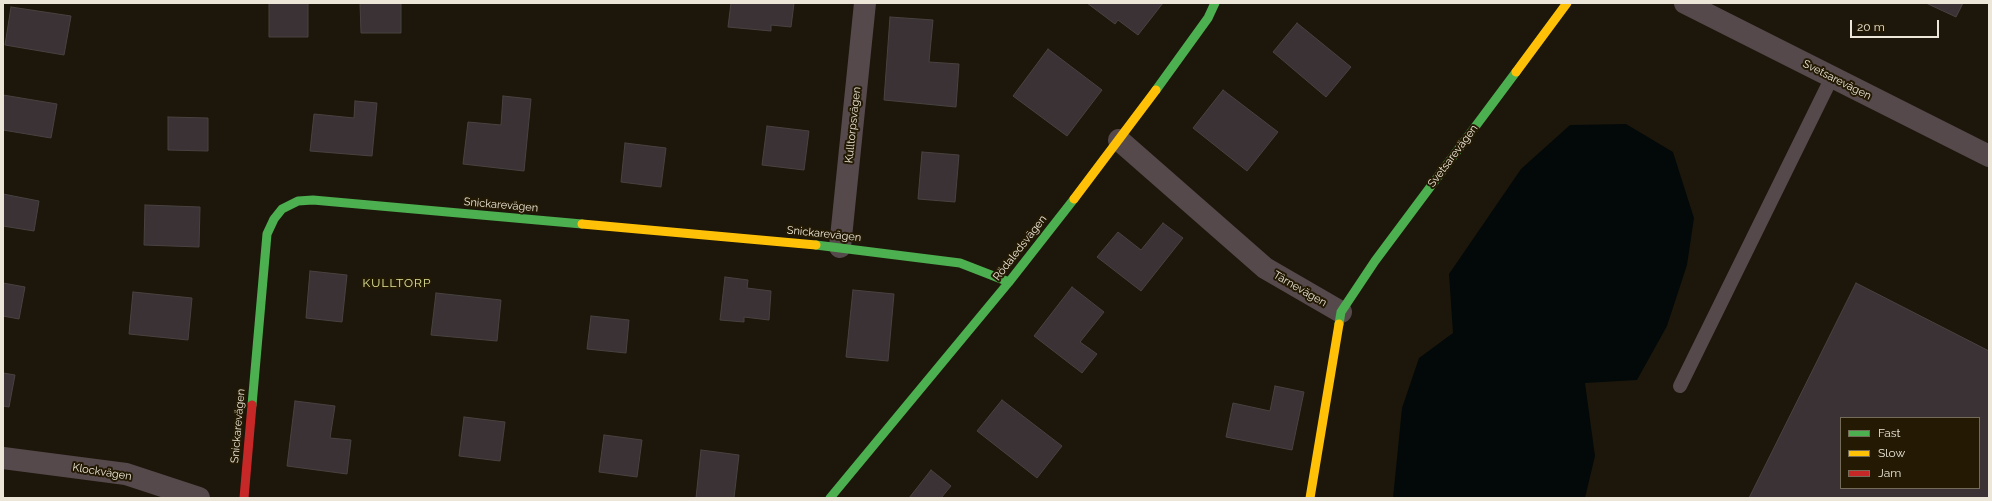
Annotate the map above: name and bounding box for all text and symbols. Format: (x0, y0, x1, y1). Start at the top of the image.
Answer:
scale bar (1852, 12, 1941, 38)
text: 20 m (1857, 20, 1885, 34)
street label: Svetsarevägen (1801, 57, 1873, 103)
street label: Kulltorpsvägen (842, 86, 864, 164)
street label: Svetsarevägen (1425, 122, 1481, 190)
street label: Snickarevägen (463, 195, 539, 215)
street label: Rödaledsvägen (990, 213, 1050, 283)
street label: Snickarevägen (786, 224, 862, 244)
street label: Tärnevägen (1271, 268, 1329, 310)
district label: KULLTORP (363, 276, 431, 290)
street label: Snickarevägen (228, 388, 248, 464)
legend (1840, 417, 1980, 489)
text: Fast (1878, 426, 1901, 440)
text: Slow (1878, 446, 1905, 460)
street label: Klockvägen (71, 461, 133, 483)
text: Jam (1878, 466, 1901, 480)

